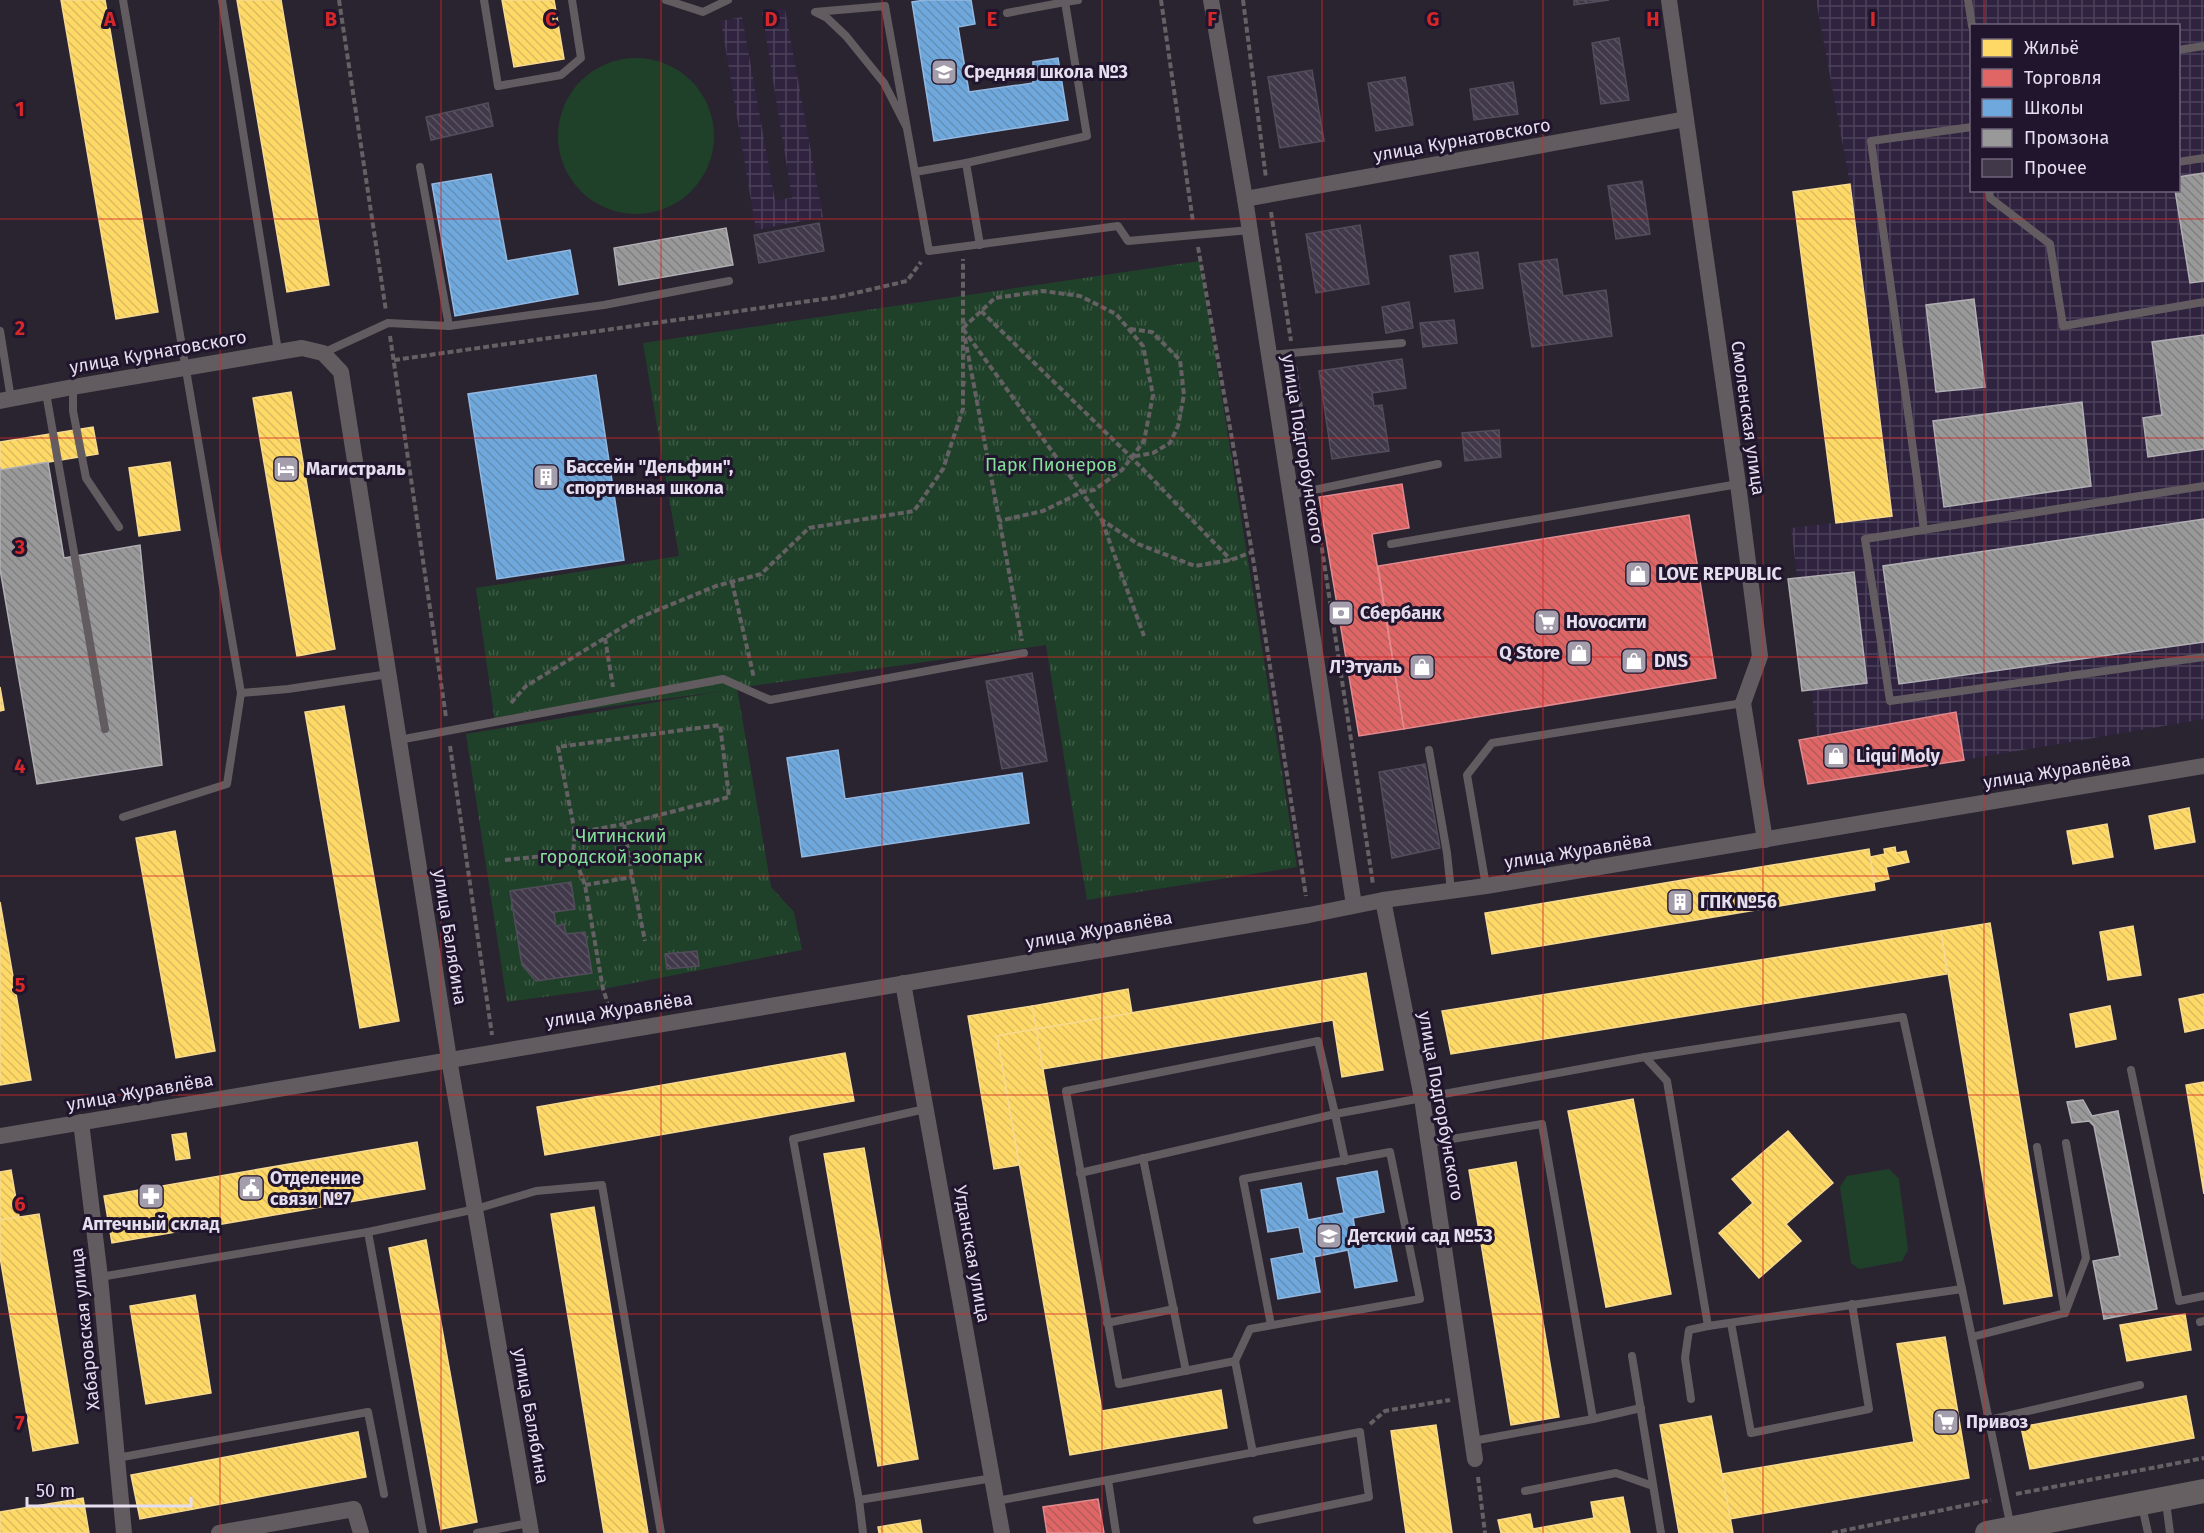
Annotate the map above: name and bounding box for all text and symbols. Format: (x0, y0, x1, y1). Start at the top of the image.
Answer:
text: A (103, 7, 117, 31)
text: B (325, 7, 337, 31)
text: C (545, 7, 557, 31)
text: D (764, 7, 778, 31)
text: E (987, 7, 997, 31)
text: F (1207, 7, 1217, 31)
text: G (1427, 7, 1439, 31)
text: H (1646, 7, 1660, 31)
text: I (1870, 7, 1876, 31)
legend (1970, 24, 2180, 192)
text: Жильё (2024, 37, 2079, 59)
school or university icon: Средняя школа №3 (929, 57, 959, 87)
place label: Средняя школа №3 (964, 61, 1128, 83)
text: Торговля (2024, 67, 2102, 89)
text: 1 (15, 97, 25, 121)
text: Школы (2024, 97, 2084, 119)
street label: улица Курнатовского (1372, 114, 1552, 166)
text: Промзона (2024, 127, 2109, 149)
text: Прочее (2024, 157, 2087, 179)
text: 2 (15, 316, 25, 340)
street label: улица Курнатовского (68, 326, 248, 378)
street label: Смоленская улица (1726, 339, 1770, 497)
street label: улица Подгорбунского (1277, 353, 1329, 545)
hotel icon: Магистраль (271, 454, 301, 484)
park label: Парк Пионеров (985, 454, 1117, 476)
place label: Бассейн "Дельфин", спортивная школа (566, 456, 733, 499)
place label: Магистраль (306, 458, 406, 480)
building icon: Бассейн "Дельфин", спортивная школа (531, 462, 561, 492)
text: 3 (14, 535, 25, 559)
shop icon: LOVE REPUBLIC (1623, 559, 1653, 589)
place label: LOVE REPUBLIC (1658, 563, 1783, 585)
bank icon: Сбербанк (1326, 598, 1356, 628)
place label: Сбербанк (1360, 602, 1442, 624)
supermarket icon: Ноvосити (1532, 607, 1562, 637)
place label: Ноvосити (1566, 611, 1647, 633)
shop icon: Q Store (1564, 638, 1594, 668)
place label: Q Store (1499, 642, 1560, 664)
shop icon: DNS (1619, 646, 1649, 676)
place label: DNS (1654, 650, 1688, 672)
shop icon: Л'Этуаль (1407, 652, 1437, 682)
place label: Л'Этуаль (1329, 656, 1403, 678)
shop icon: Liqui Moly (1821, 741, 1851, 771)
place label: Liqui Moly (1856, 745, 1941, 767)
street label: улица Журавлёва (1982, 749, 2132, 793)
text: 4 (14, 754, 26, 778)
park label: Читинский городской зоопарк (539, 825, 703, 868)
street label: улица Журавлёва (1503, 829, 1653, 873)
street label: улица Балябина (428, 868, 472, 1006)
building icon: ГПК №56 (1665, 887, 1695, 917)
place label: ГПК №56 (1700, 891, 1777, 913)
street label: улица Журавлёва (1024, 906, 1174, 954)
text: 5 (15, 973, 26, 997)
street label: улица Журавлёва (544, 988, 694, 1032)
street label: улица Подгорбунского (1414, 1010, 1468, 1202)
street label: улица Журавлёва (65, 1068, 215, 1116)
place label: Отделение связи №7 (270, 1167, 361, 1210)
public building icon: Отделение связи №7 (236, 1173, 266, 1203)
pharmacy icon: Аптечный склад (136, 1181, 166, 1211)
street label: Угданская улица (949, 1184, 995, 1324)
text: 6 (14, 1192, 26, 1216)
place label: Аптечный склад (82, 1213, 219, 1235)
school or university icon: Детский сад №53 (1314, 1221, 1344, 1251)
place label: Детский сад №53 (1347, 1225, 1493, 1247)
street label: Хабаровская улица (66, 1247, 104, 1411)
street label: улица Балябина (508, 1347, 554, 1485)
supermarket icon: Привоз (1931, 1407, 1961, 1437)
text: 7 (15, 1411, 25, 1435)
place label: Привоз (1966, 1411, 2028, 1433)
scale bar (27, 1470, 190, 1508)
text: 50 m (36, 1480, 75, 1502)

